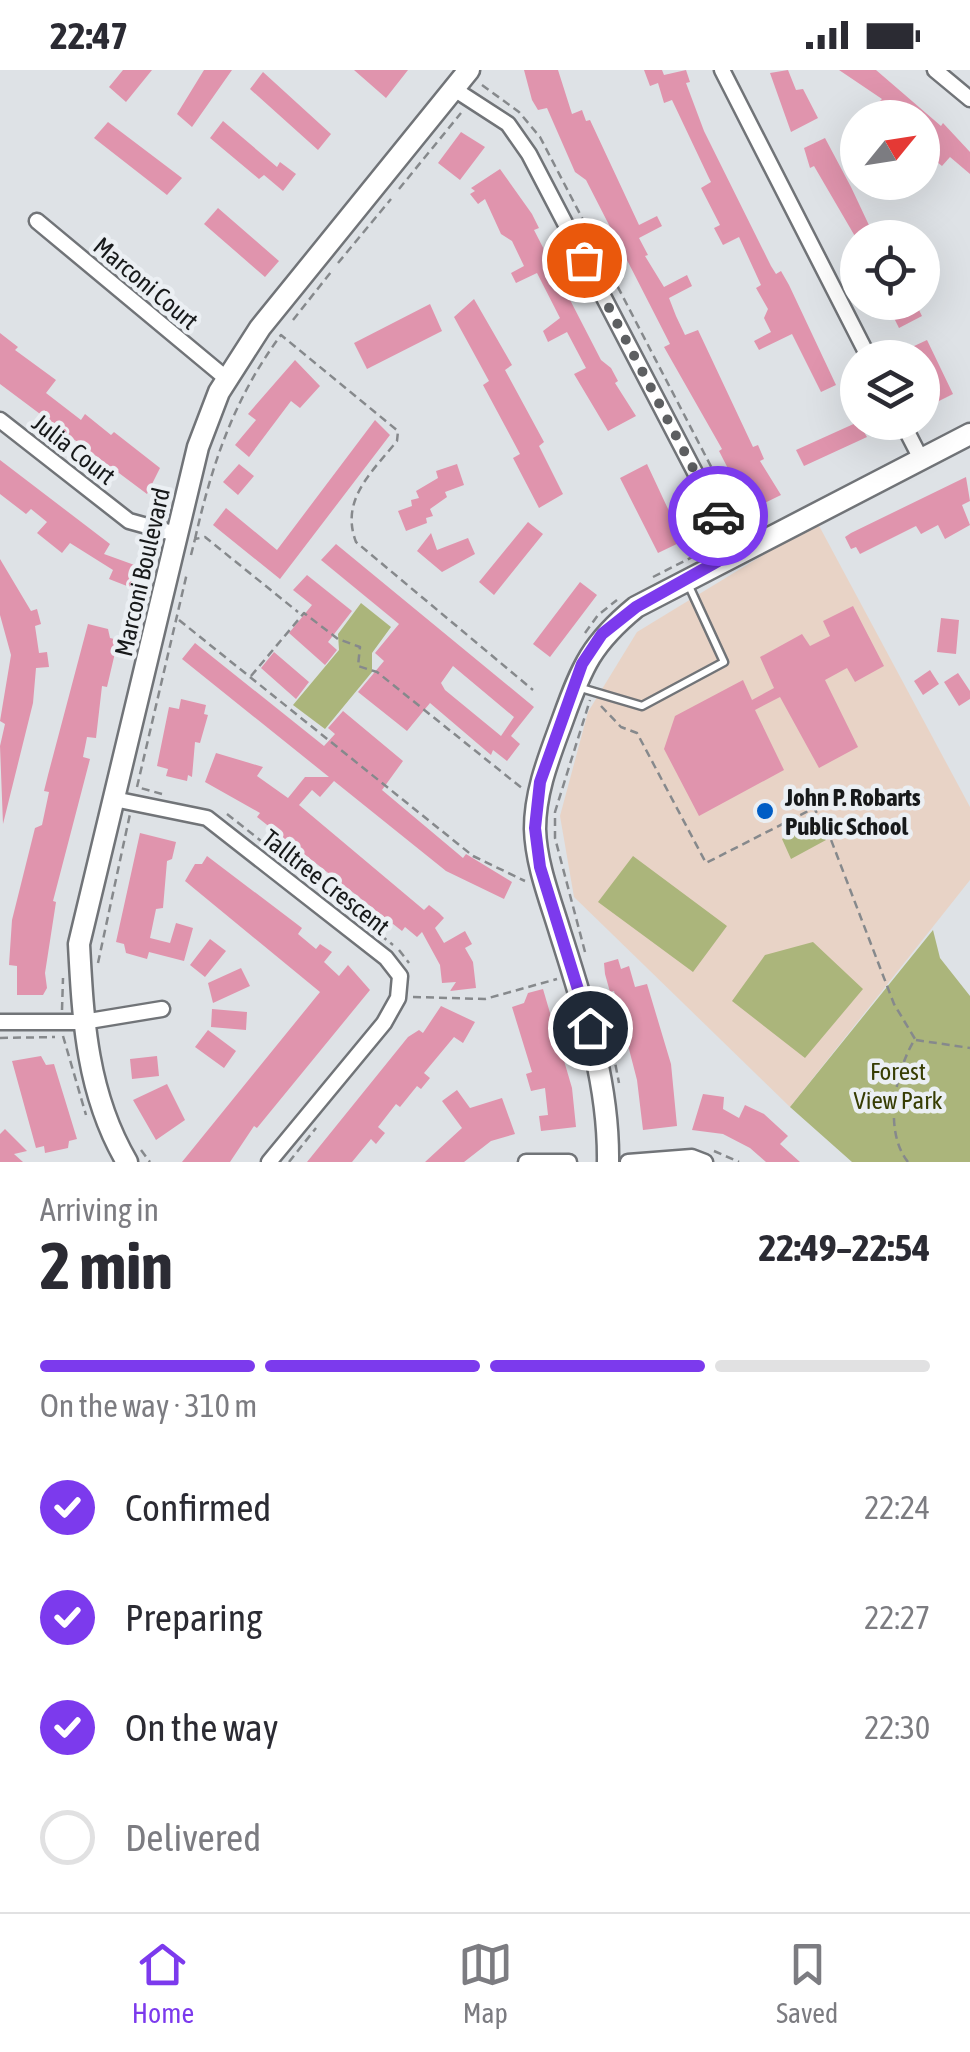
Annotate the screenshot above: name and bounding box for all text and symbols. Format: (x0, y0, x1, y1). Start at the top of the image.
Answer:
text: 22:47 (50, 14, 128, 57)
north arrow (840, 100, 940, 200)
map controls (840, 100, 940, 440)
pin (542, 218, 627, 303)
button: locate (840, 220, 940, 320)
street label: Marconi Court (88, 231, 204, 335)
icon: bag (557, 233, 612, 288)
button: layers (840, 340, 940, 440)
street label: Julia Court (27, 408, 121, 490)
courier (668, 466, 768, 566)
street label: Marconi Boulevard (109, 485, 175, 659)
icon: car (691, 489, 746, 544)
place label: John P. Robarts Public School (784, 783, 921, 840)
marker: John P. Robarts Public School (754, 800, 776, 822)
street label: Talltree Crescent (257, 824, 395, 940)
pin (548, 986, 633, 1071)
icon: home (563, 1001, 618, 1056)
park label: Forest View Park (853, 1057, 943, 1114)
text: Arriving in (40, 1191, 159, 1228)
text: 22:49–22:54 (758, 1226, 930, 1269)
text: 2 min (40, 1228, 173, 1303)
text: On the way · 310 m (40, 1387, 257, 1424)
icon: check (40, 1480, 95, 1535)
text: Confirmed (125, 1486, 271, 1529)
text: 22:24 (864, 1489, 930, 1526)
icon: check (40, 1590, 95, 1645)
text: Preparing (125, 1596, 263, 1639)
text: 22:27 (864, 1599, 930, 1636)
icon: check (40, 1700, 95, 1755)
text: On the way (125, 1706, 278, 1749)
text: 22:30 (864, 1709, 930, 1746)
text: Delivered (125, 1816, 261, 1859)
tab: Home (132, 1937, 194, 2029)
tab: Map (458, 1937, 513, 2029)
tab: Saved (776, 1937, 838, 2029)

